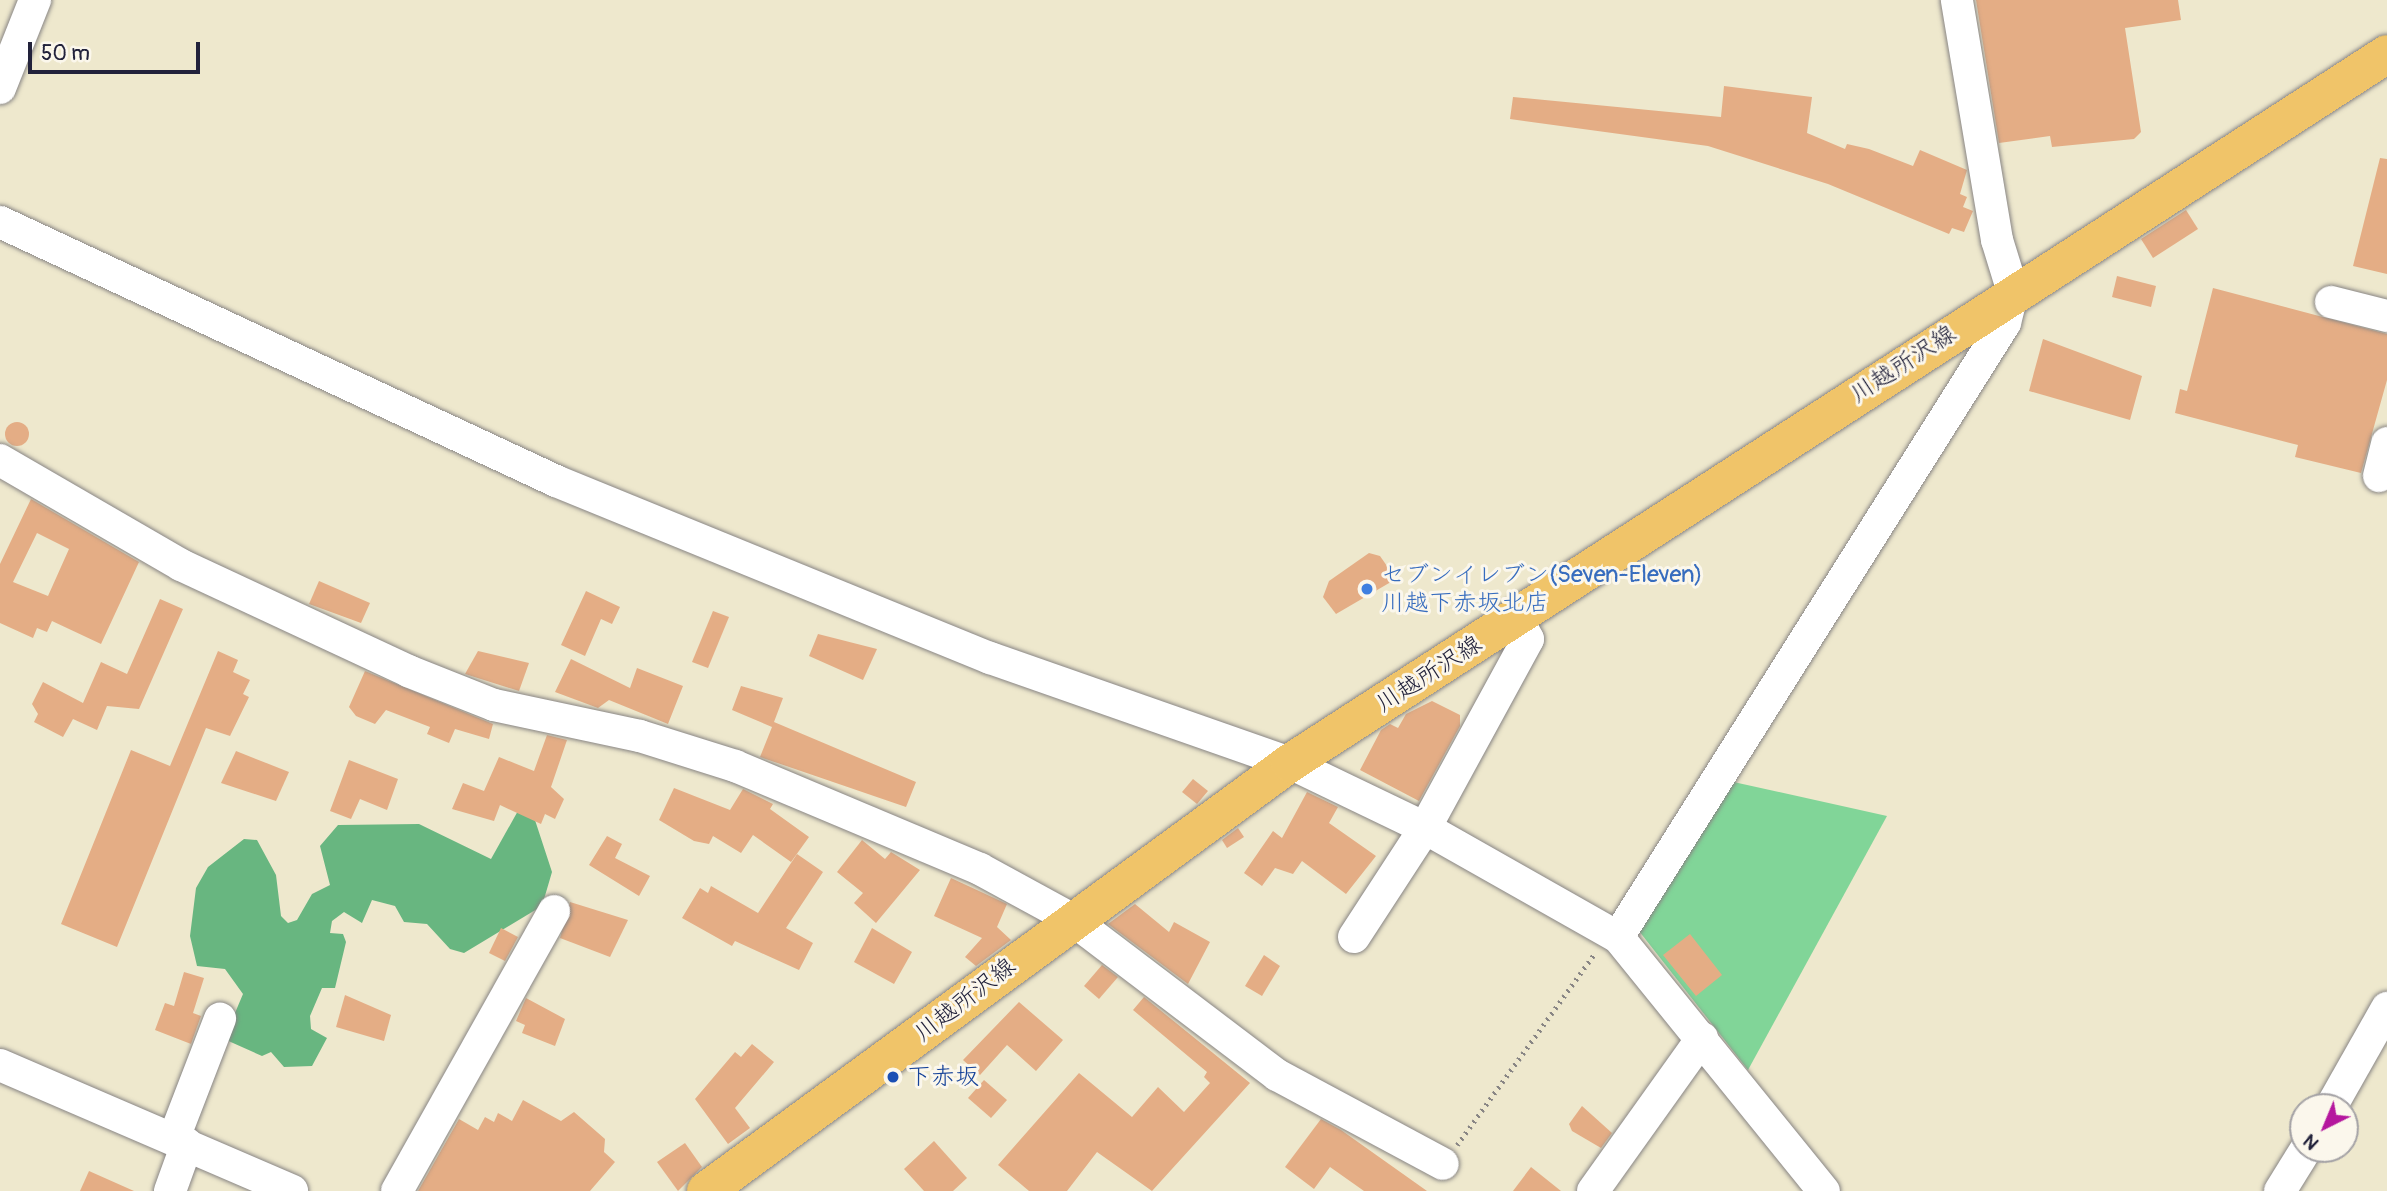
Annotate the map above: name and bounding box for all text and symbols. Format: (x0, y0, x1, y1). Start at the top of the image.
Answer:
scale bar (32, 28, 203, 72)
text: 50 m (41, 40, 90, 67)
street label: 川越所沢線 (1845, 319, 1961, 409)
place label: セブンイレブン(Seven-Eleven) 川越下赤坂北店 (1381, 561, 1703, 617)
marker: セブンイレブン(Seven-Eleven) 川越下赤坂北店 (1359, 581, 1375, 597)
street label: 川越所沢線 (1371, 629, 1487, 719)
street label: 川越所沢線 (909, 952, 1021, 1048)
place label: 下赤坂 (907, 1063, 979, 1091)
marker: 下赤坂 (885, 1069, 901, 1085)
north arrow (2289, 1093, 2359, 1163)
text: N (2298, 1129, 2324, 1155)

